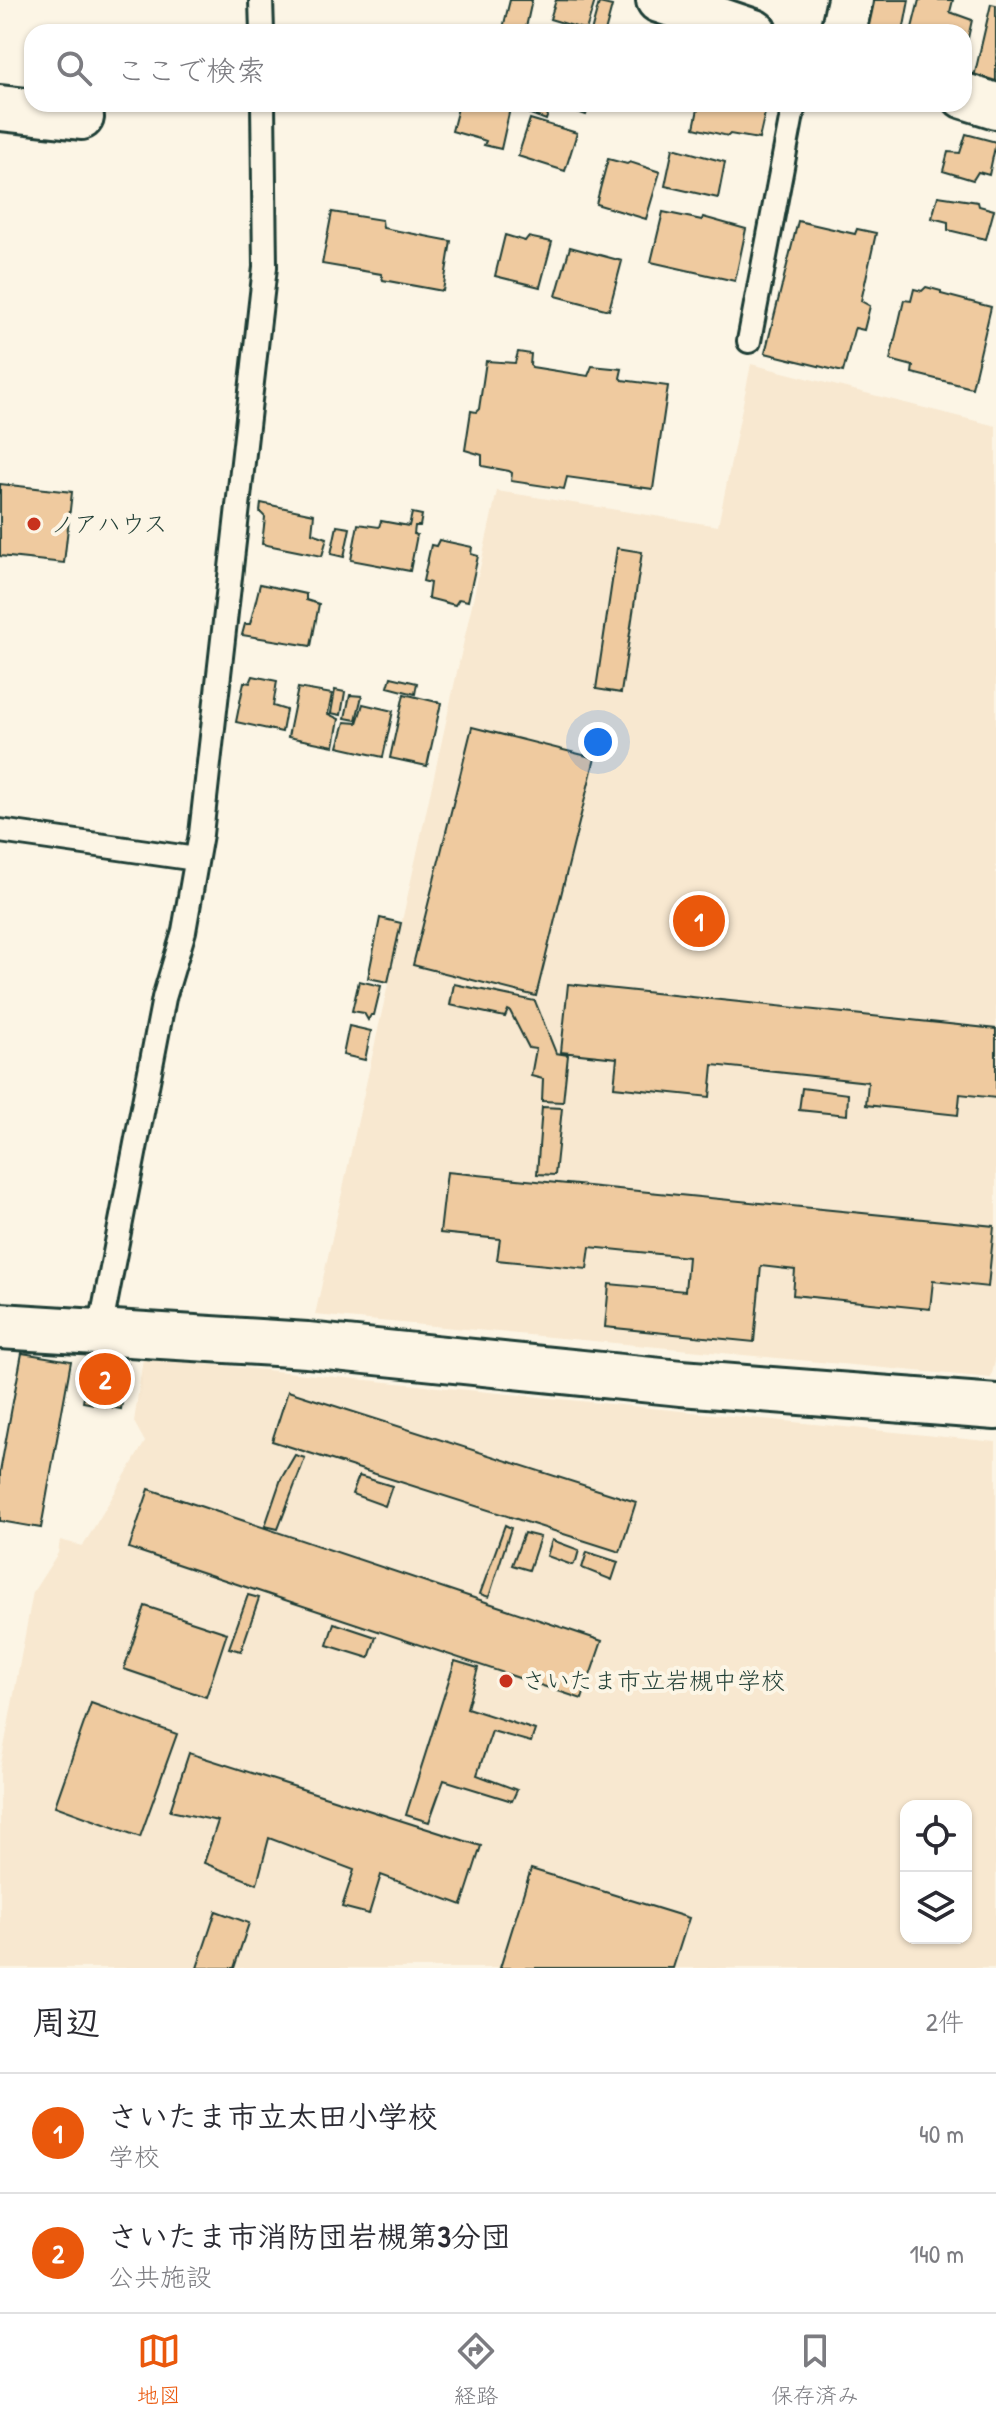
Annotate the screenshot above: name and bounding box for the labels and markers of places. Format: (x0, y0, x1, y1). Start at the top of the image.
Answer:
place label: ノアハウス (50, 507, 168, 539)
marker: ノアハウス (25, 515, 43, 533)
pin: 1 (673, 891, 725, 951)
pin: 2 (79, 1349, 131, 1409)
place label: さいたま市立岩槻中学校 (522, 1664, 785, 1696)
marker: さいたま市立岩槻中学校 (497, 1672, 515, 1690)

